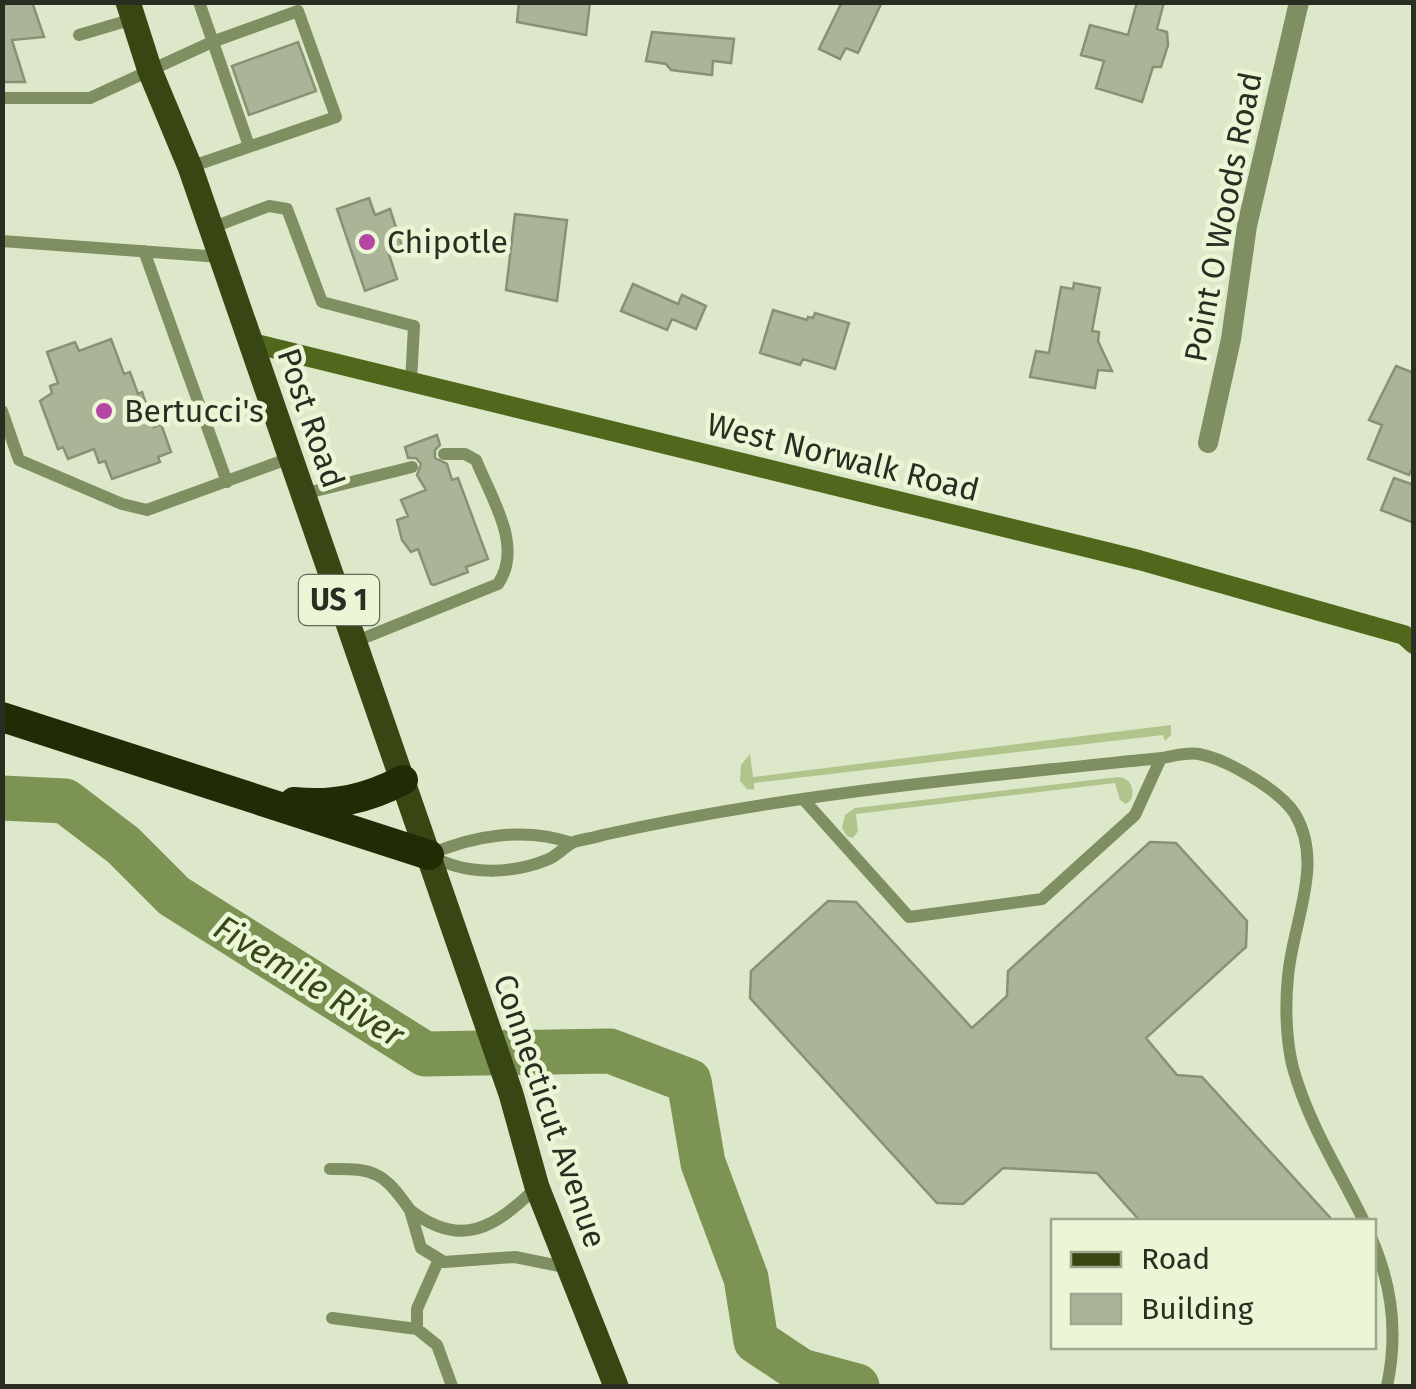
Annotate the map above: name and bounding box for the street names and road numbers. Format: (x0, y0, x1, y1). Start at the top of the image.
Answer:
street label: Point O Woods Road (1176, 69, 1270, 365)
street label: Post Road (269, 343, 353, 493)
street label: West Norwalk Road (703, 405, 983, 509)
road number: US 1 (299, 575, 379, 625)
street label: Connecticut Avenue (485, 969, 615, 1253)

